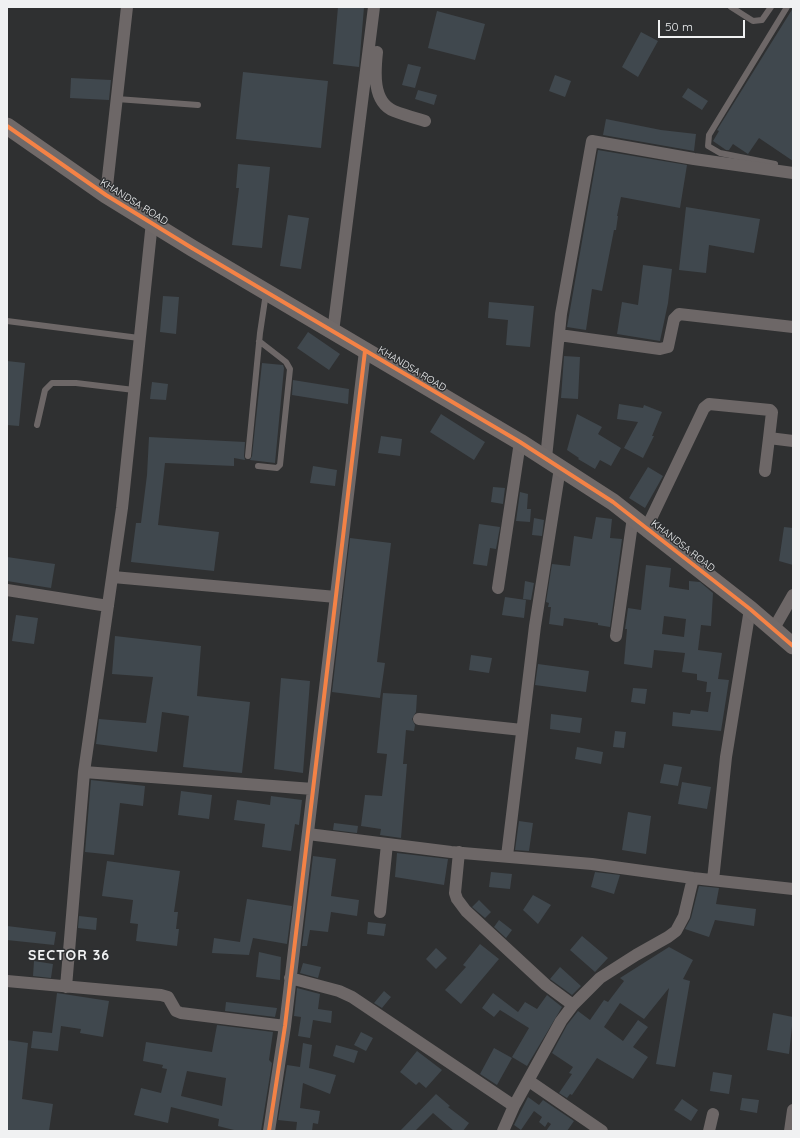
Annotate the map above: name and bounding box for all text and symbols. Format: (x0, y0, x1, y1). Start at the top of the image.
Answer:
scale bar (660, 12, 747, 38)
text: 50 m (665, 19, 693, 34)
street label: KHANDSA ROAD (98, 176, 170, 228)
street label: KHANDSA ROAD (376, 344, 448, 394)
street label: KHANDSA ROAD (649, 517, 717, 575)
district label: SECTOR 36 (28, 948, 110, 964)

